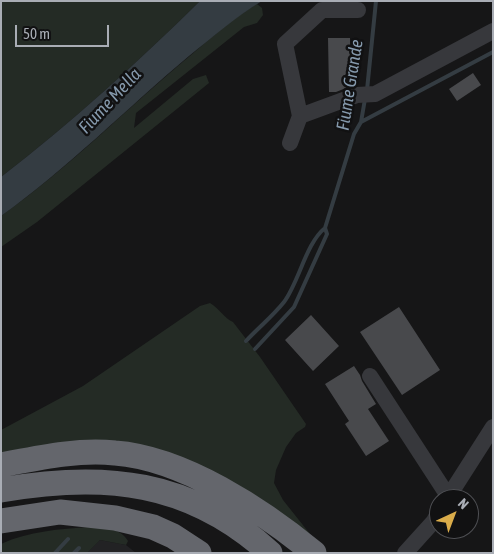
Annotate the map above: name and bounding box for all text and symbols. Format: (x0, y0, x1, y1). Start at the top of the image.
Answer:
scale bar (18, 15, 111, 47)
text: 50 m (23, 25, 50, 42)
water label: Fiume Grande (332, 38, 368, 132)
water label: Fiume Mella (74, 64, 146, 138)
north arrow (429, 489, 479, 539)
text: N (455, 495, 472, 512)

